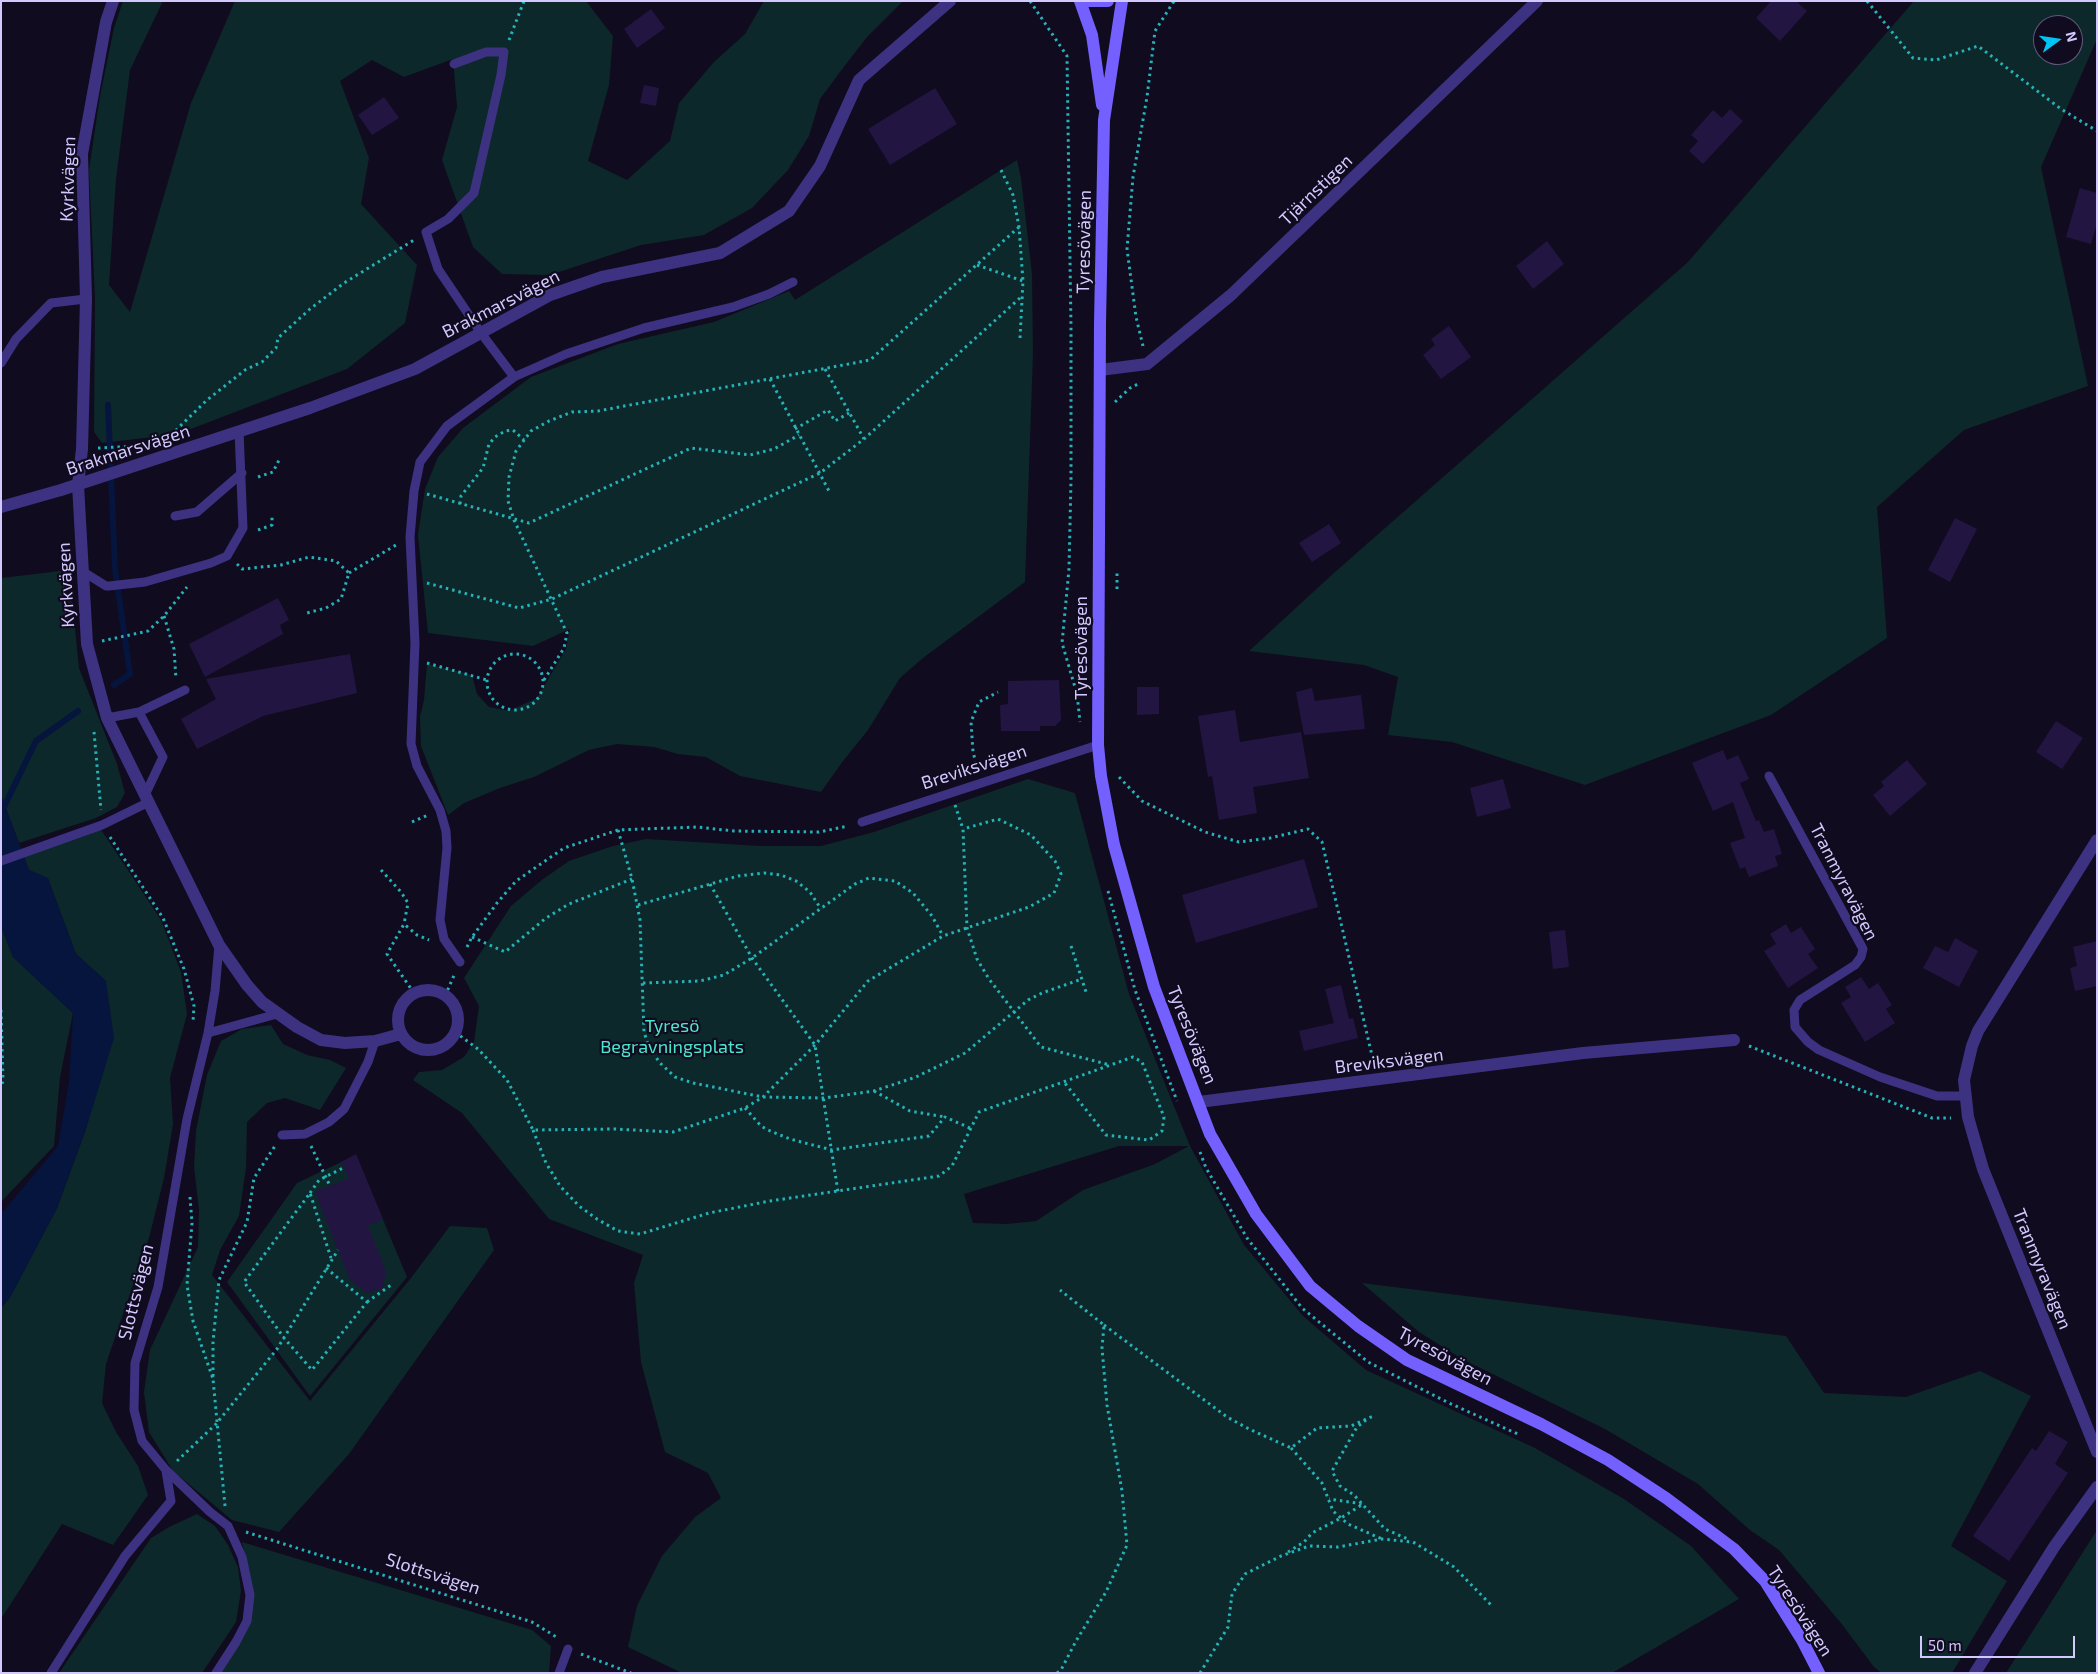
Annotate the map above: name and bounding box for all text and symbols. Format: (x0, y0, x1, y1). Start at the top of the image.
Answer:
north arrow (2033, 15, 2083, 65)
text: N (2063, 30, 2082, 43)
street label: Kyrkvägen (56, 136, 80, 222)
street label: Tjärnstigen (1275, 150, 1357, 230)
street label: Tyresövägen (1072, 190, 1096, 294)
street label: Brakmarsvägen (439, 265, 563, 343)
street label: Brakmarsvägen (63, 420, 193, 480)
street label: Kyrkvägen (53, 542, 79, 628)
street label: Tyresövägen (1070, 596, 1092, 700)
street label: Breviksvägen (919, 740, 1029, 794)
street label: Tranmyravägen (1805, 820, 1883, 944)
street label: Tyresövägen (1163, 983, 1221, 1087)
park label: Tyresö Begravningsplats (600, 1015, 744, 1058)
street label: Breviksvägen (1333, 1044, 1445, 1078)
street label: Tranmyravägen (2008, 1206, 2076, 1332)
street label: Slottsvägen (114, 1242, 158, 1342)
street label: Tyresövägen (1394, 1322, 1496, 1390)
street label: Slottsvägen (383, 1549, 483, 1599)
street label: Tyresövägen (1763, 1561, 1837, 1661)
scale bar (1923, 1626, 2078, 1658)
text: 50 m (1928, 1636, 1962, 1654)

